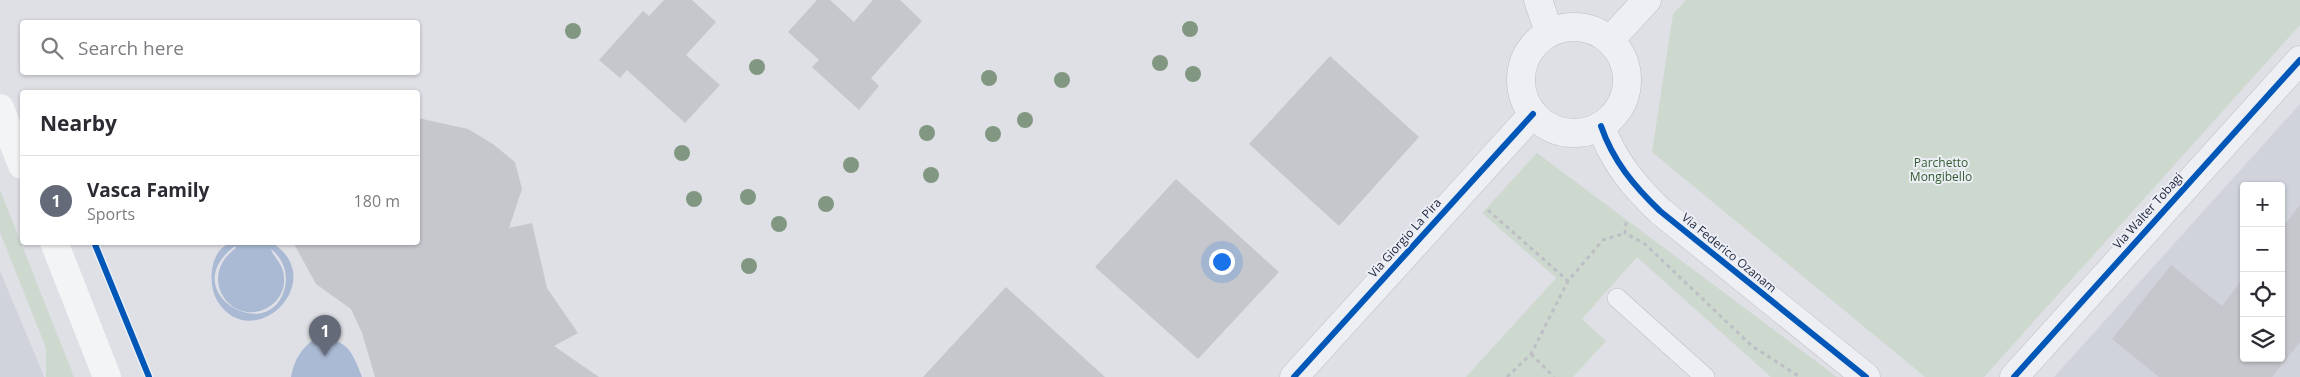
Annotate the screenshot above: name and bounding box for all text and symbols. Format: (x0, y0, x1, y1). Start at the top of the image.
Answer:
search box (20, 20, 420, 75)
icon: search (38, 34, 66, 62)
text: Search here (78, 35, 184, 61)
text: Nearby (40, 109, 117, 137)
park label: Parchetto Mongibello (1910, 154, 1972, 185)
street label: Via Walter Tobagi (2109, 169, 2186, 252)
text: Vasca Family (87, 177, 209, 203)
map controls (2240, 182, 2285, 362)
button: + (2240, 182, 2285, 227)
text: 1 (51, 190, 61, 212)
text: 180 m (354, 190, 400, 212)
street label: Via Giorgio La Pira (1364, 194, 1445, 281)
text: Sports (87, 203, 135, 225)
street label: Via Federico Ozanam (1678, 209, 1780, 296)
button: − (2240, 227, 2285, 272)
your location (1209, 249, 1235, 275)
button: locate (2240, 272, 2285, 317)
pin: 1 (309, 315, 341, 356)
button: layers (2240, 317, 2285, 362)

